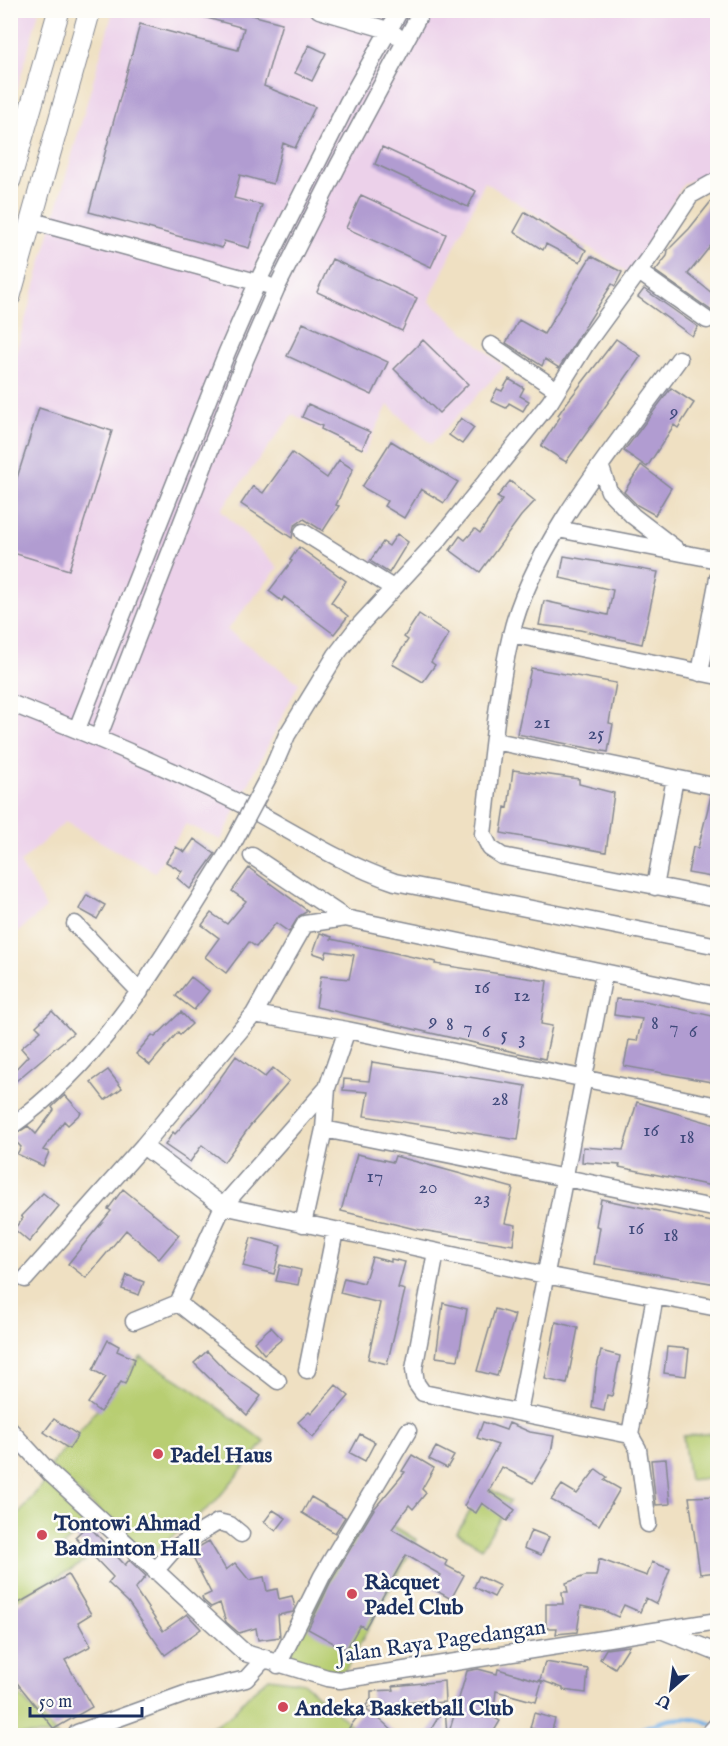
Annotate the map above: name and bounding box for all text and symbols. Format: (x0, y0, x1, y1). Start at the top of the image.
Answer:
house number: 9 (669, 399, 678, 424)
house number: 21 (534, 710, 550, 735)
house number: 25 (588, 721, 604, 746)
house number: 16 (474, 975, 491, 1000)
house number: 12 (514, 983, 530, 1008)
house number: 9 (428, 1008, 437, 1033)
house number: 8 (651, 1011, 659, 1036)
house number: 8 (446, 1012, 454, 1037)
house number: 7 (463, 1015, 473, 1040)
house number: 7 (669, 1015, 679, 1040)
house number: 6 (482, 1019, 491, 1044)
house number: 6 (689, 1019, 698, 1044)
house number: 5 (500, 1022, 508, 1047)
house number: 3 (518, 1026, 526, 1051)
house number: 28 (491, 1087, 509, 1112)
house number: 16 (643, 1118, 660, 1143)
house number: 18 (679, 1125, 695, 1150)
house number: 17 (367, 1164, 383, 1189)
house number: 20 (418, 1175, 438, 1200)
house number: 23 (474, 1186, 490, 1211)
house number: 16 (628, 1216, 645, 1241)
house number: 18 (663, 1223, 679, 1248)
place label: Padel Haus (170, 1442, 273, 1470)
marker: Padel Haus (151, 1447, 165, 1461)
place label: Tontowi Ahmad Badminton Hall (53, 1510, 202, 1563)
marker: Tontowi Ahmad Badminton Hall (35, 1528, 49, 1542)
place label: Ràcquet Padel Club (364, 1569, 464, 1622)
marker: Ràcquet Padel Club (345, 1587, 359, 1601)
street label: Jalan Raya Pagedangan (332, 1613, 548, 1671)
north arrow (641, 1659, 701, 1719)
scale bar (30, 1680, 142, 1718)
text: U (654, 1688, 676, 1713)
text: 50 m (39, 1691, 72, 1714)
place label: Andeka Basketball Club (294, 1695, 514, 1723)
marker: Andeka Basketball Club (276, 1700, 290, 1714)

